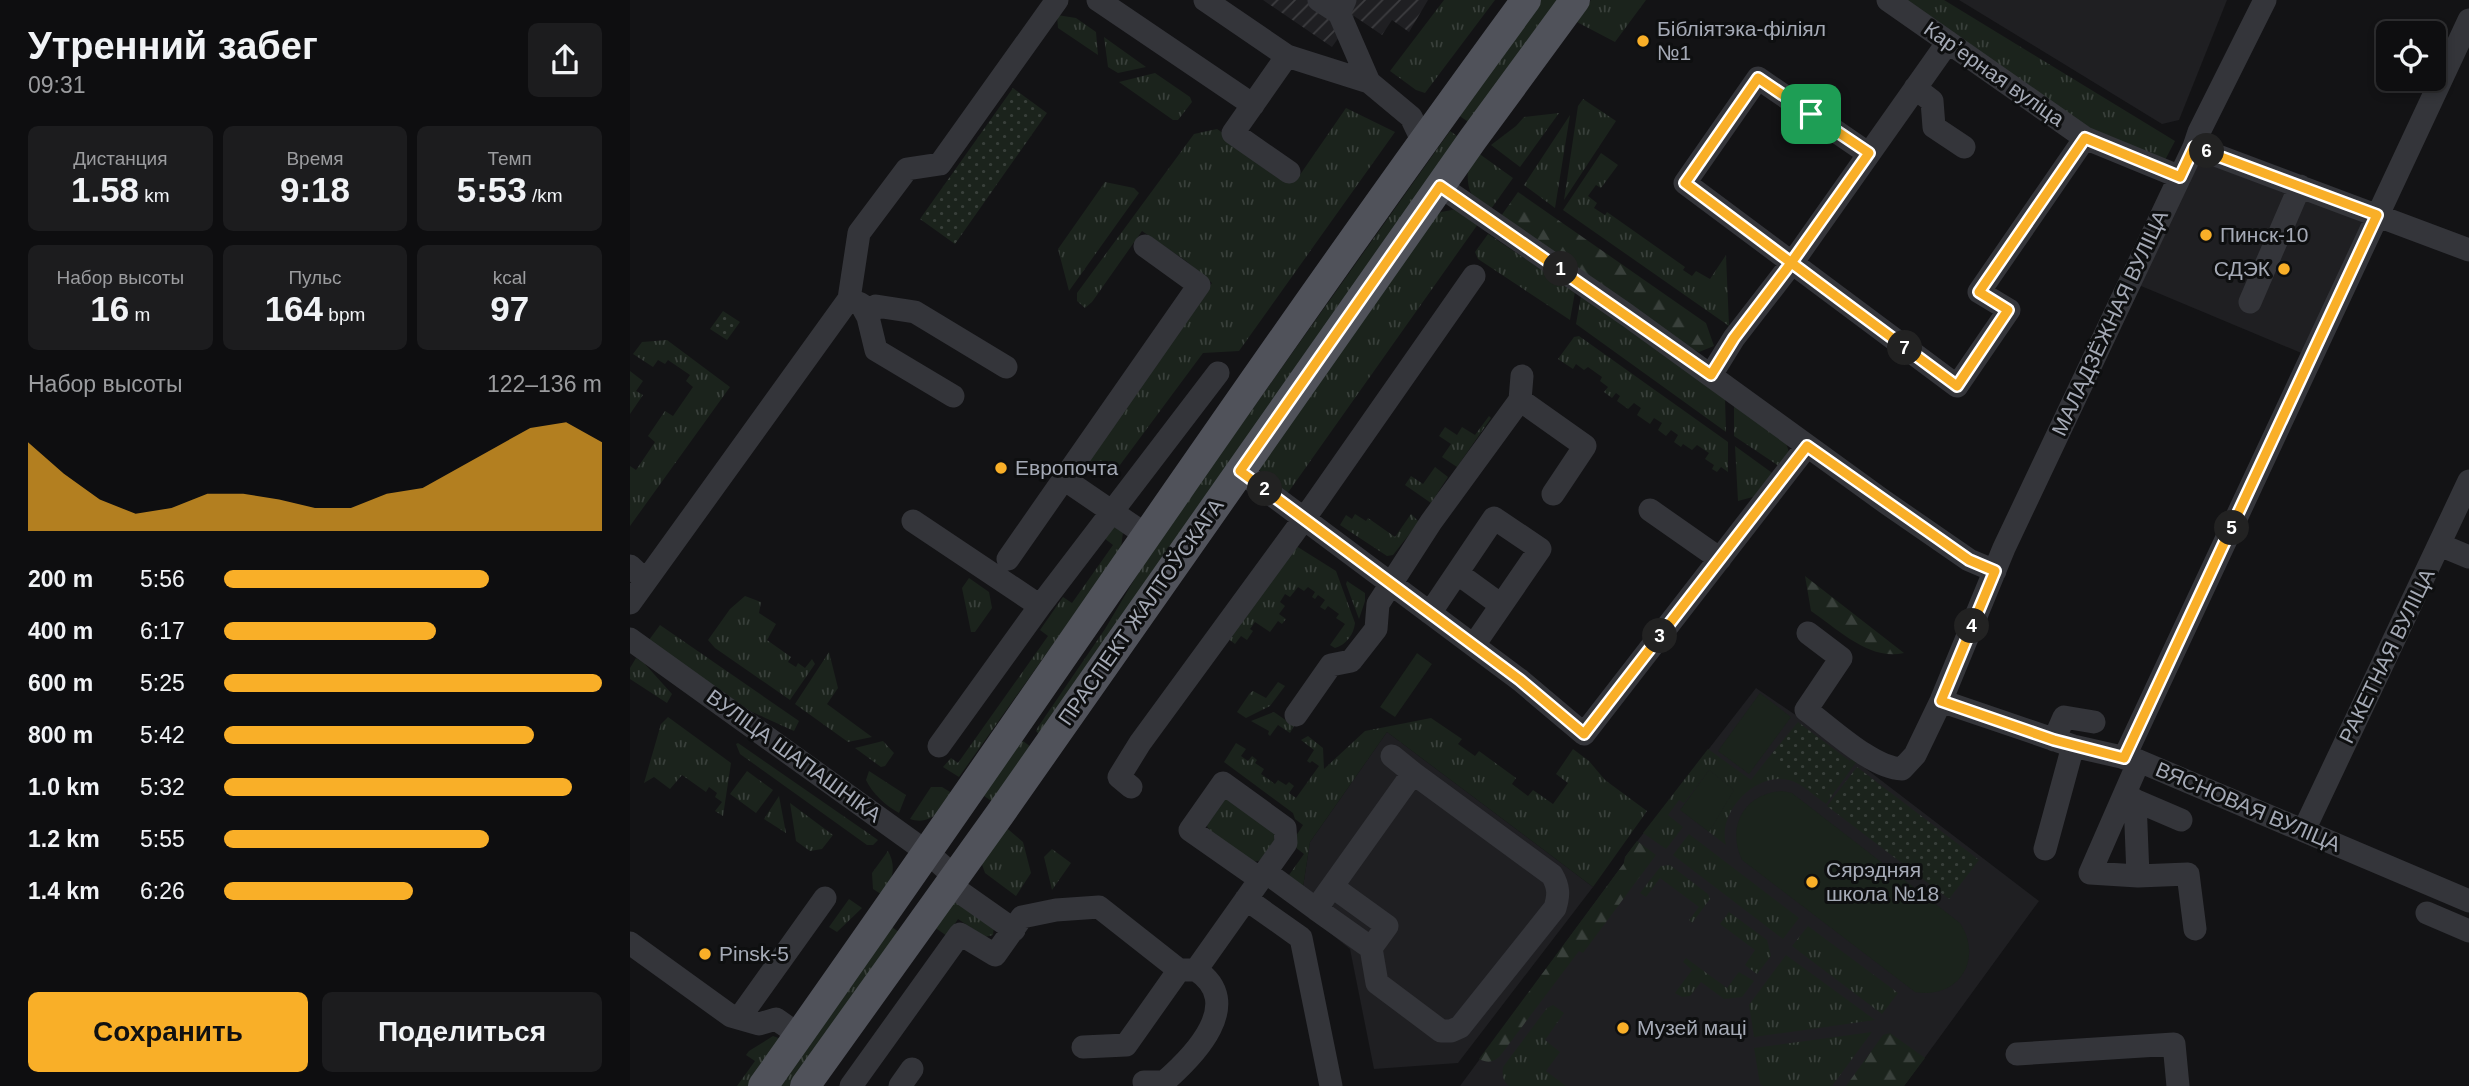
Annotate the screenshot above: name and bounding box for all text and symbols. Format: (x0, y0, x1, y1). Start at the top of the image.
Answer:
place label: Бібліятэка-філіял №1 (1657, 17, 1826, 64)
street label: Карʼерная вуліца (1920, 17, 2069, 131)
map controls (2376, 21, 2446, 91)
button: locate (2376, 21, 2446, 91)
button: share (528, 23, 602, 97)
text: Утренний забег (28, 25, 318, 67)
marker: Бібліятэка-філіял №1 (1635, 33, 1651, 49)
text: 09:31 (28, 72, 86, 98)
pin (1781, 84, 1841, 144)
icon: arrive (1792, 95, 1830, 133)
pin: 6 (2190, 134, 2224, 168)
text: 6 (2201, 140, 2212, 161)
text: Дистанция (73, 148, 167, 169)
text: Время (286, 148, 344, 169)
text: Темп (487, 148, 532, 169)
text: 1.58 (71, 170, 139, 209)
text: 9:18 (280, 170, 350, 209)
text: 5:53 (457, 170, 527, 209)
text: km (139, 185, 170, 206)
text: /km (527, 185, 563, 206)
street label: МАЛАДЗЁЖНАЯ ВУЛІЦА (2047, 206, 2172, 439)
place label: Пинск-10 (2220, 223, 2308, 246)
marker: Пинск-10 (2198, 227, 2214, 243)
pin: 1 (1544, 252, 1578, 286)
place label: СДЭК (2214, 257, 2271, 280)
text: 1 (1555, 258, 1566, 279)
marker: СДЭК (2276, 261, 2292, 277)
text: Набор высоты (57, 267, 184, 288)
text: Пульс (288, 267, 342, 288)
text: kcal (493, 267, 527, 288)
text: 16 (90, 289, 129, 328)
text: 164 (265, 289, 323, 328)
text: 97 (490, 289, 529, 328)
text: m (129, 304, 150, 325)
text: bpm (323, 304, 365, 325)
pin: 7 (1888, 330, 1922, 366)
text: 7 (1899, 337, 1910, 358)
text: Набор высоты (28, 371, 182, 397)
text: 122–136 m (487, 371, 602, 397)
place label: Европочта (1015, 456, 1118, 479)
marker: Европочта (993, 460, 1009, 476)
pin: 2 (1248, 472, 1282, 506)
text: 2 (1259, 478, 1270, 499)
street label: ПРАСПЕКТ ЖАЛТОЎСКАГА (1053, 494, 1228, 729)
pin: 5 (2214, 510, 2250, 546)
text: 5 (2226, 517, 2237, 538)
street label: РАКЕТНАЯ ВУЛІЦА (2334, 565, 2439, 747)
text: 200 m (28, 566, 93, 592)
text: 5:56 (140, 566, 185, 592)
pin: 4 (1954, 608, 1990, 644)
text: 4 (1966, 615, 1977, 636)
text: 400 m (28, 618, 93, 644)
text: 6:17 (140, 618, 185, 644)
pin: 3 (1642, 618, 1678, 654)
text: 3 (1654, 625, 1665, 646)
text: 600 m (28, 670, 93, 696)
text: 5:25 (140, 670, 185, 696)
street label: ВУЛІЦА ШАПАШНІКА (703, 685, 886, 826)
text: 800 m (28, 722, 93, 748)
text: 5:42 (140, 722, 185, 748)
street label: ВЯСНОВАЯ ВУЛІЦА (2152, 757, 2344, 856)
text: 1.0 km (28, 774, 100, 800)
text: 5:32 (140, 774, 185, 800)
text: 1.2 km (28, 826, 100, 852)
text: 5:55 (140, 826, 185, 852)
place label: Сярэдняя школа №18 (1826, 858, 1939, 905)
marker: Сярэдняя школа №18 (1804, 874, 1820, 890)
text: 1.4 km (28, 878, 100, 904)
text: 6:26 (140, 878, 185, 904)
place label: Pinsk-5 (719, 942, 789, 965)
marker: Pinsk-5 (697, 946, 713, 962)
button: Сохранить (28, 992, 308, 1072)
button: Поделиться (322, 992, 602, 1072)
place label: Музей маці (1637, 1016, 1747, 1039)
marker: Музей маці (1615, 1020, 1631, 1036)

